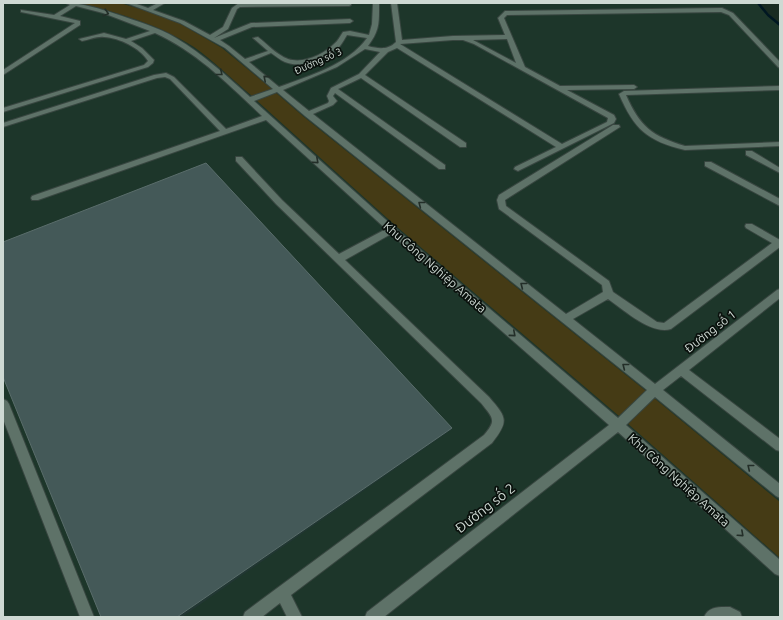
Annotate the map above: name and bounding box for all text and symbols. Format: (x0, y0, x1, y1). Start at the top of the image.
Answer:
one-way arrow (103, 8, 110, 17)
street label: Đường số 3 (292, 44, 343, 76)
one-way arrow (215, 69, 222, 76)
one-way arrow (263, 76, 270, 83)
one-way arrow (311, 157, 318, 164)
one-way arrow (419, 202, 426, 209)
street label: Khu Công Nghiệp Amata (380, 219, 489, 316)
one-way arrow (520, 283, 527, 290)
street label: Đường số 1 (681, 306, 738, 355)
one-way arrow (508, 330, 515, 337)
one-way arrow (622, 363, 629, 370)
street label: Khu Công Nghiệp Amata (625, 431, 732, 530)
one-way arrow (747, 465, 754, 472)
street label: Đường số 2 (451, 478, 518, 536)
one-way arrow (736, 530, 743, 537)

